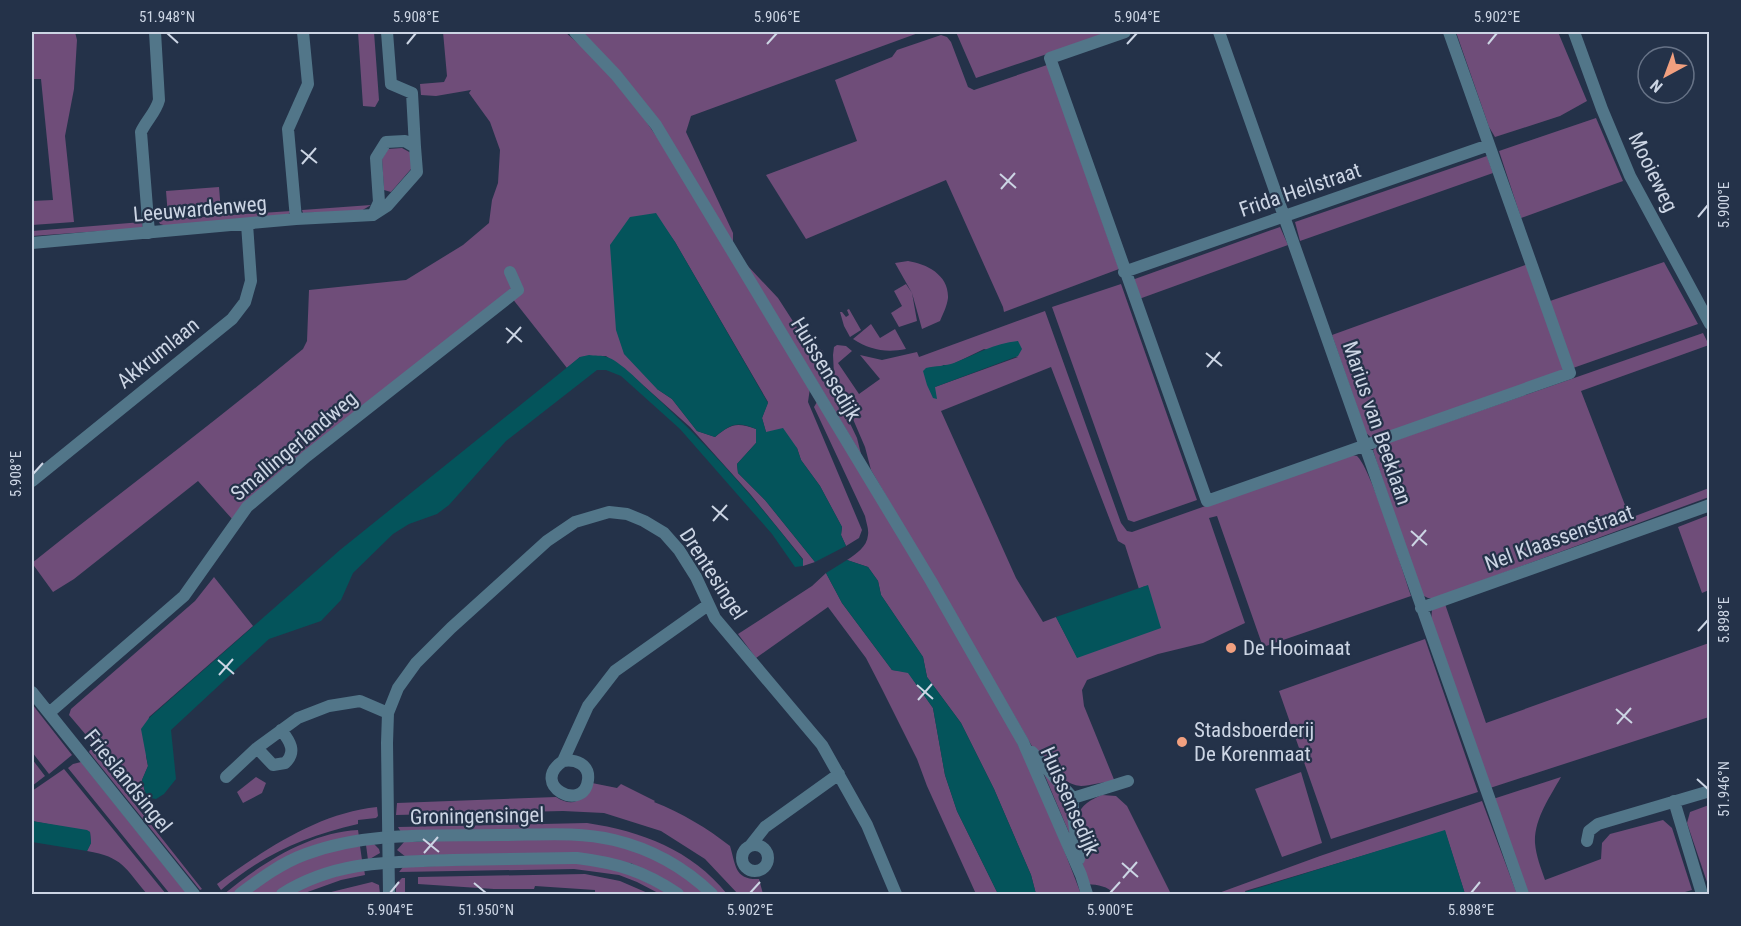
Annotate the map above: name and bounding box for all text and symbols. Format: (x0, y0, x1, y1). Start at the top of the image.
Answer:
text: 51.948°N (139, 8, 195, 26)
text: 5.908°E (393, 8, 439, 26)
text: 5.906°E (754, 8, 800, 26)
text: 5.904°E (1114, 8, 1160, 26)
text: 5.902°E (1474, 8, 1520, 26)
north arrow (1636, 45, 1696, 105)
text: N (1647, 76, 1666, 96)
street label: Mooieweg (1623, 128, 1683, 216)
street label: Frida Heilstraat (1236, 158, 1364, 222)
text: 5.900°E (1715, 182, 1733, 228)
street label: Leeuwardenweg (132, 191, 268, 227)
street label: Akkrumlaan (112, 313, 204, 393)
street label: Huissensedijk (786, 313, 866, 425)
street label: Marius van Beeklaan (1338, 338, 1416, 508)
street label: Smallingerlandweg (226, 386, 362, 506)
text: 5.908°E (7, 451, 25, 497)
street label: Nel Klaassenstraat (1482, 500, 1636, 576)
street label: Drentesingel (675, 524, 751, 624)
text: 5.898°E (1715, 597, 1733, 643)
place label: De Hooimaat (1243, 636, 1351, 660)
marker: De Hooimaat (1224, 641, 1238, 655)
place label: Stadsboerderij De Korenmaat (1194, 718, 1314, 766)
street label: Frieslandsingel (79, 725, 177, 837)
marker: Stadsboerderij De Korenmaat (1175, 735, 1189, 749)
street label: Huissensedijk (1035, 743, 1105, 859)
text: 51.946°N (1715, 761, 1733, 817)
street label: Groningensingel (410, 803, 544, 829)
text: 5.904°E (367, 901, 413, 919)
text: 51.950°N (458, 901, 514, 919)
text: 5.902°E (727, 901, 773, 919)
text: 5.900°E (1087, 901, 1133, 919)
text: 5.898°E (1448, 901, 1494, 919)

